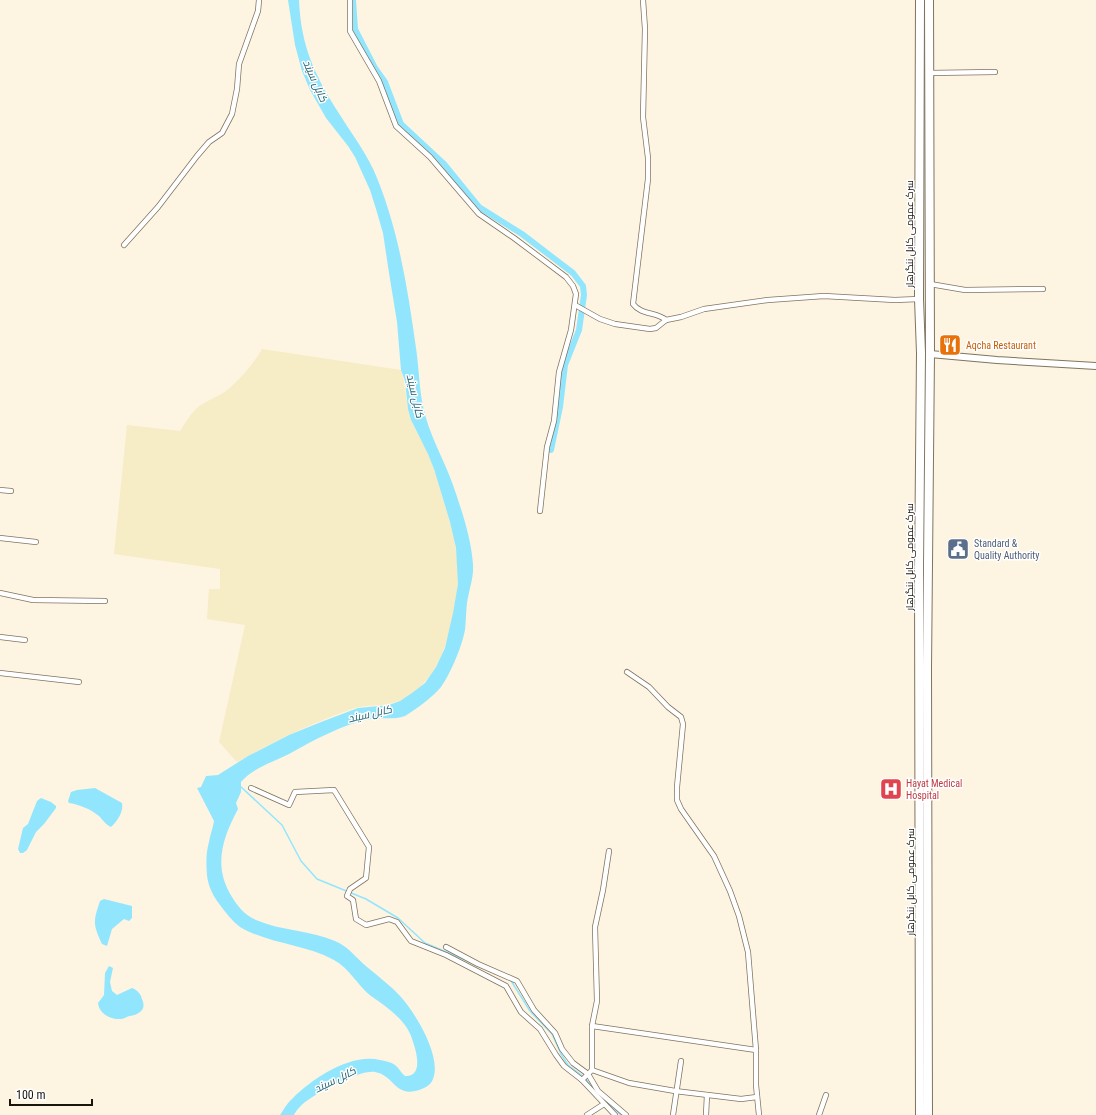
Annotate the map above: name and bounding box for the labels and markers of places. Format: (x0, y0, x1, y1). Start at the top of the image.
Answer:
restaurant icon: Aqcha Restaurant (937, 332, 963, 358)
place label: Aqcha Restaurant (966, 340, 1036, 351)
public building icon: Standard & Quality Authority (945, 536, 971, 562)
place label: Standard & Quality Authority (974, 538, 1039, 561)
hospital icon: Hayat Medical Hospital (878, 776, 904, 802)
place label: Hayat Medical Hospital (906, 778, 962, 801)

